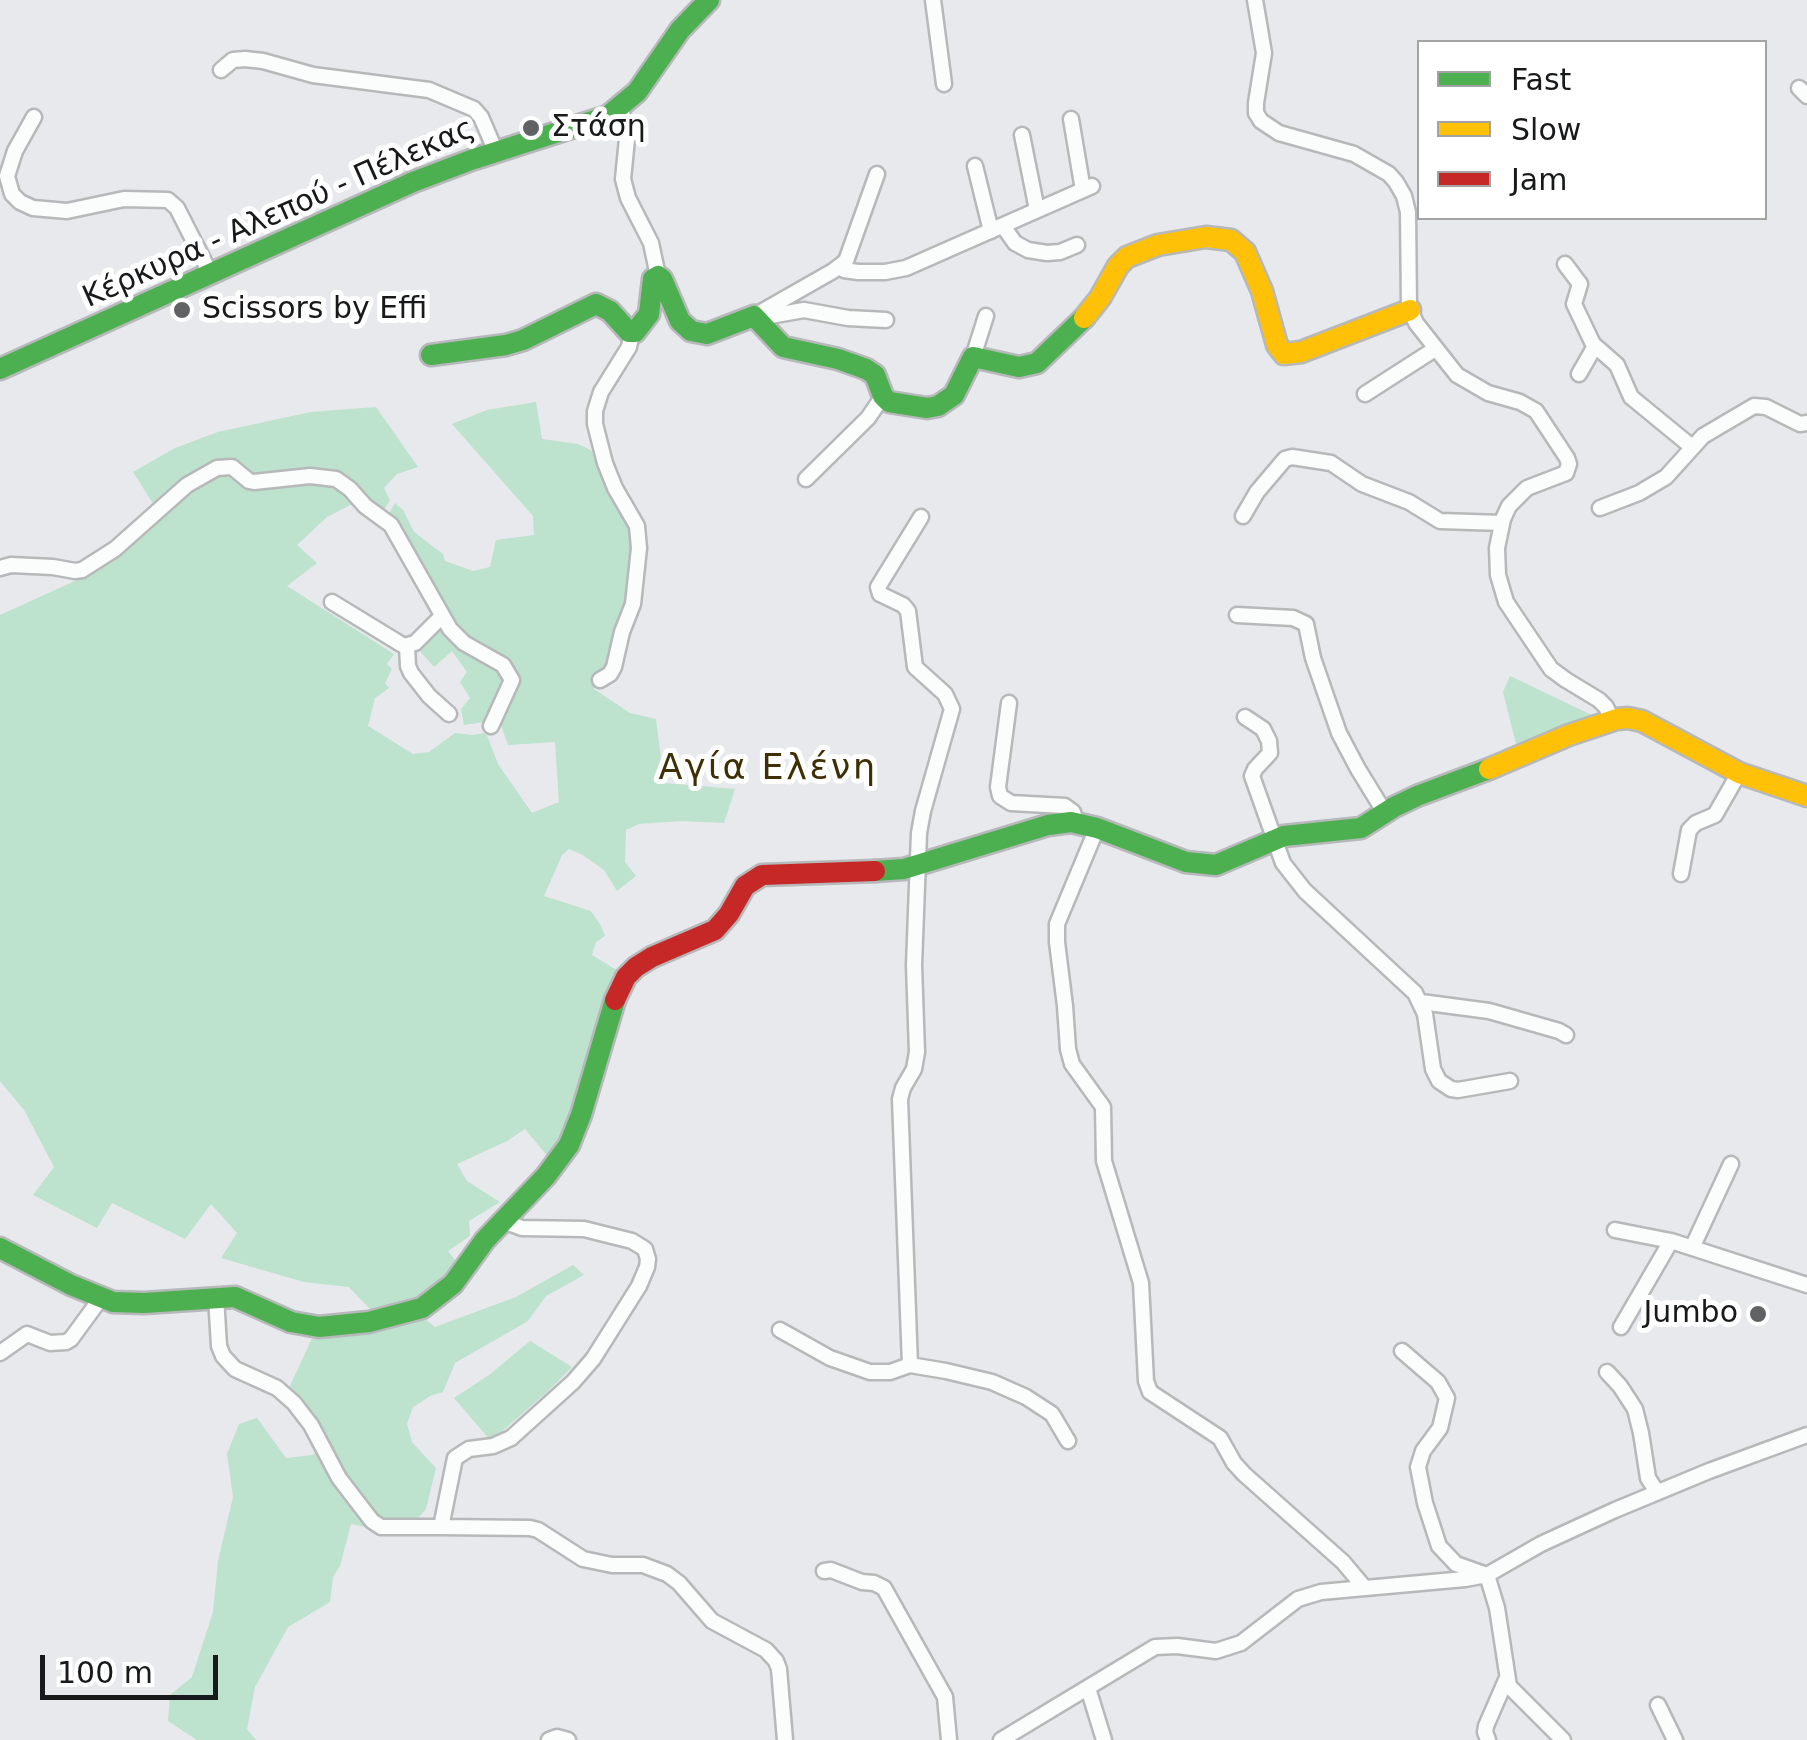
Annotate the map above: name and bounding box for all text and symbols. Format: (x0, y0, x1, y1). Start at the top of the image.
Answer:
legend (1417, 40, 1767, 220)
text: Fast (1511, 62, 1571, 97)
place label: Στάση (551, 110, 646, 146)
street label: Κέρκυρα - Αλεπού - Πέλεκας (78, 111, 480, 317)
text: Slow (1511, 112, 1581, 147)
marker: Στάση (520, 117, 542, 139)
text: Jam (1511, 162, 1567, 197)
place label: Scissors by Effi (202, 292, 427, 328)
marker: Scissors by Effi (171, 299, 193, 321)
district label: Αγία Ελένη (658, 749, 878, 791)
place label: Jumbo (1644, 1296, 1738, 1332)
marker: Jumbo (1747, 1303, 1769, 1325)
scale bar (45, 1635, 222, 1697)
text: 100 m (57, 1655, 153, 1690)

